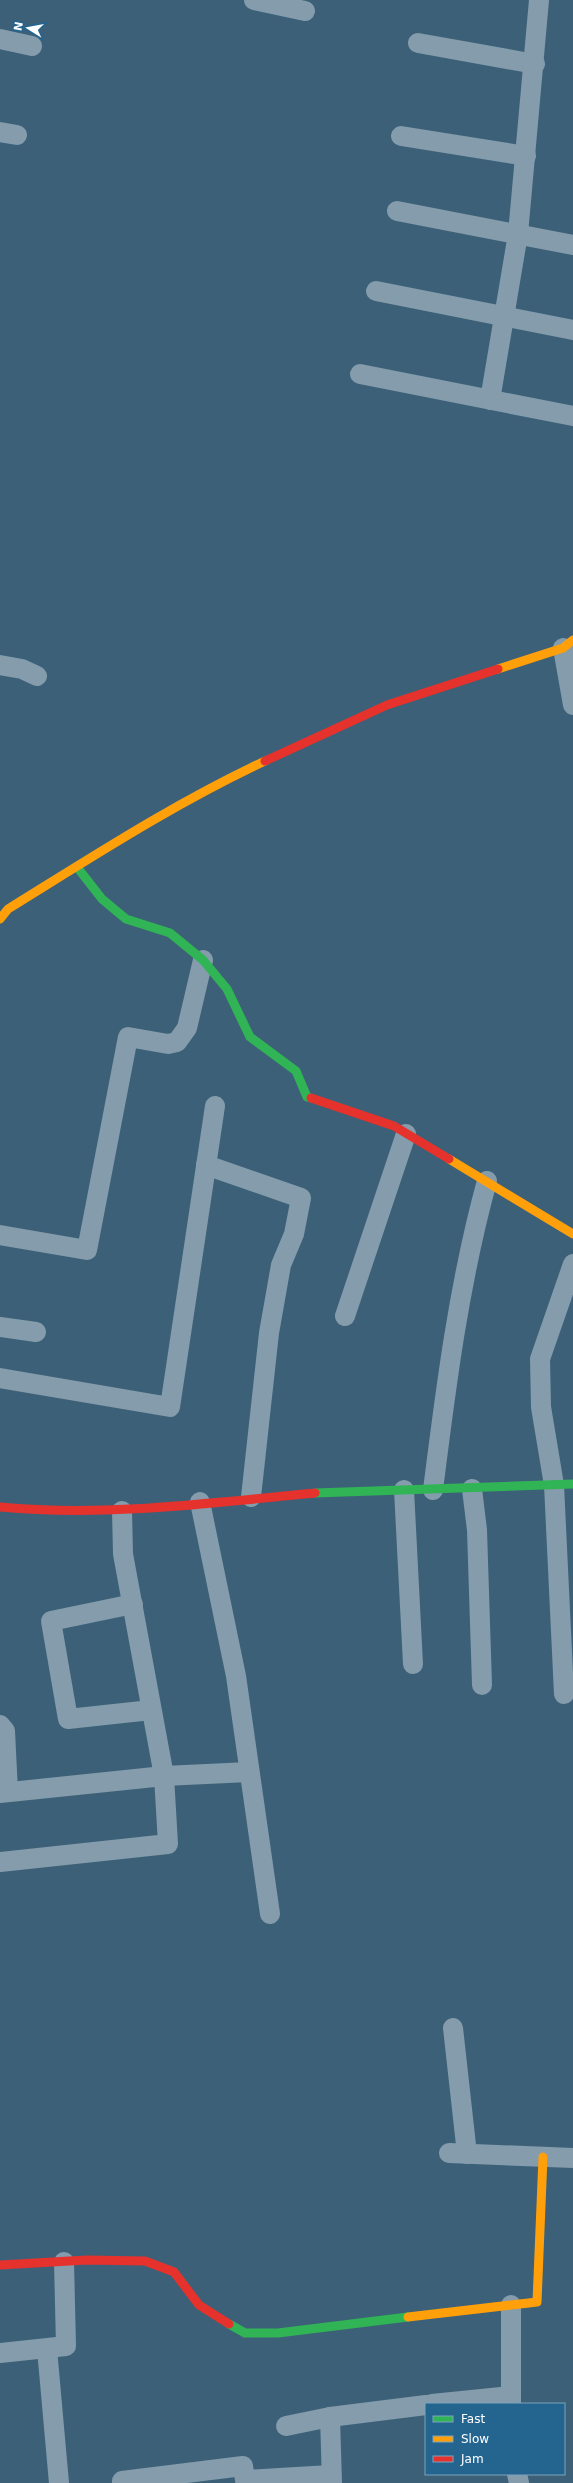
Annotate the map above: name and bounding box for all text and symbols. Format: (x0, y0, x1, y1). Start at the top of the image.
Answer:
north arrow (8, 8, 48, 48)
text: N (11, 20, 26, 32)
legend (425, 2403, 565, 2475)
text: Fast (461, 2412, 485, 2426)
text: Slow (461, 2432, 489, 2446)
text: Jam (460, 2452, 484, 2466)

